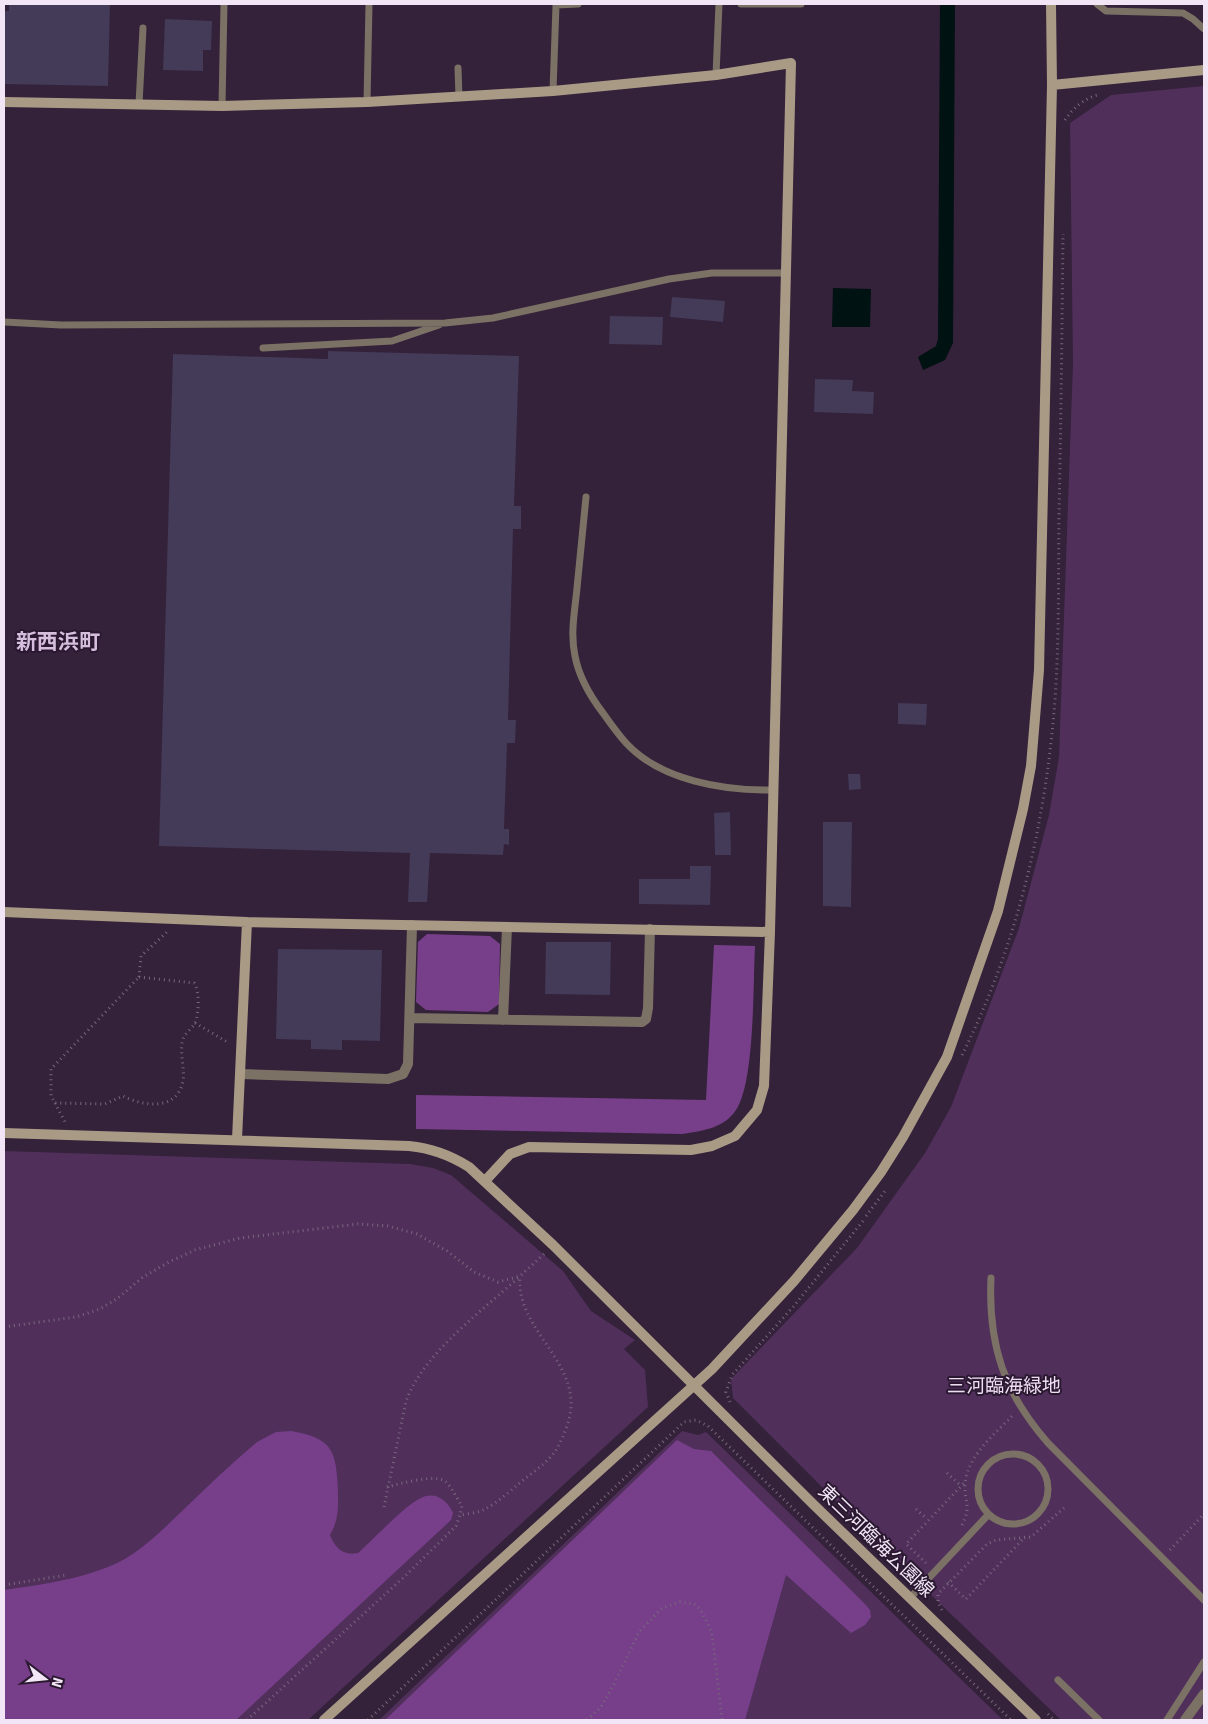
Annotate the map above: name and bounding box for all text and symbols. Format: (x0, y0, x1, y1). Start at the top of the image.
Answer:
district label: 新西浜町 (16, 629, 100, 655)
park label: 三河臨海緑地 (947, 1374, 1061, 1398)
street label: 東三河臨海公園線 (813, 1480, 939, 1602)
north arrow (20, 1654, 70, 1704)
text: N (48, 1675, 67, 1689)

